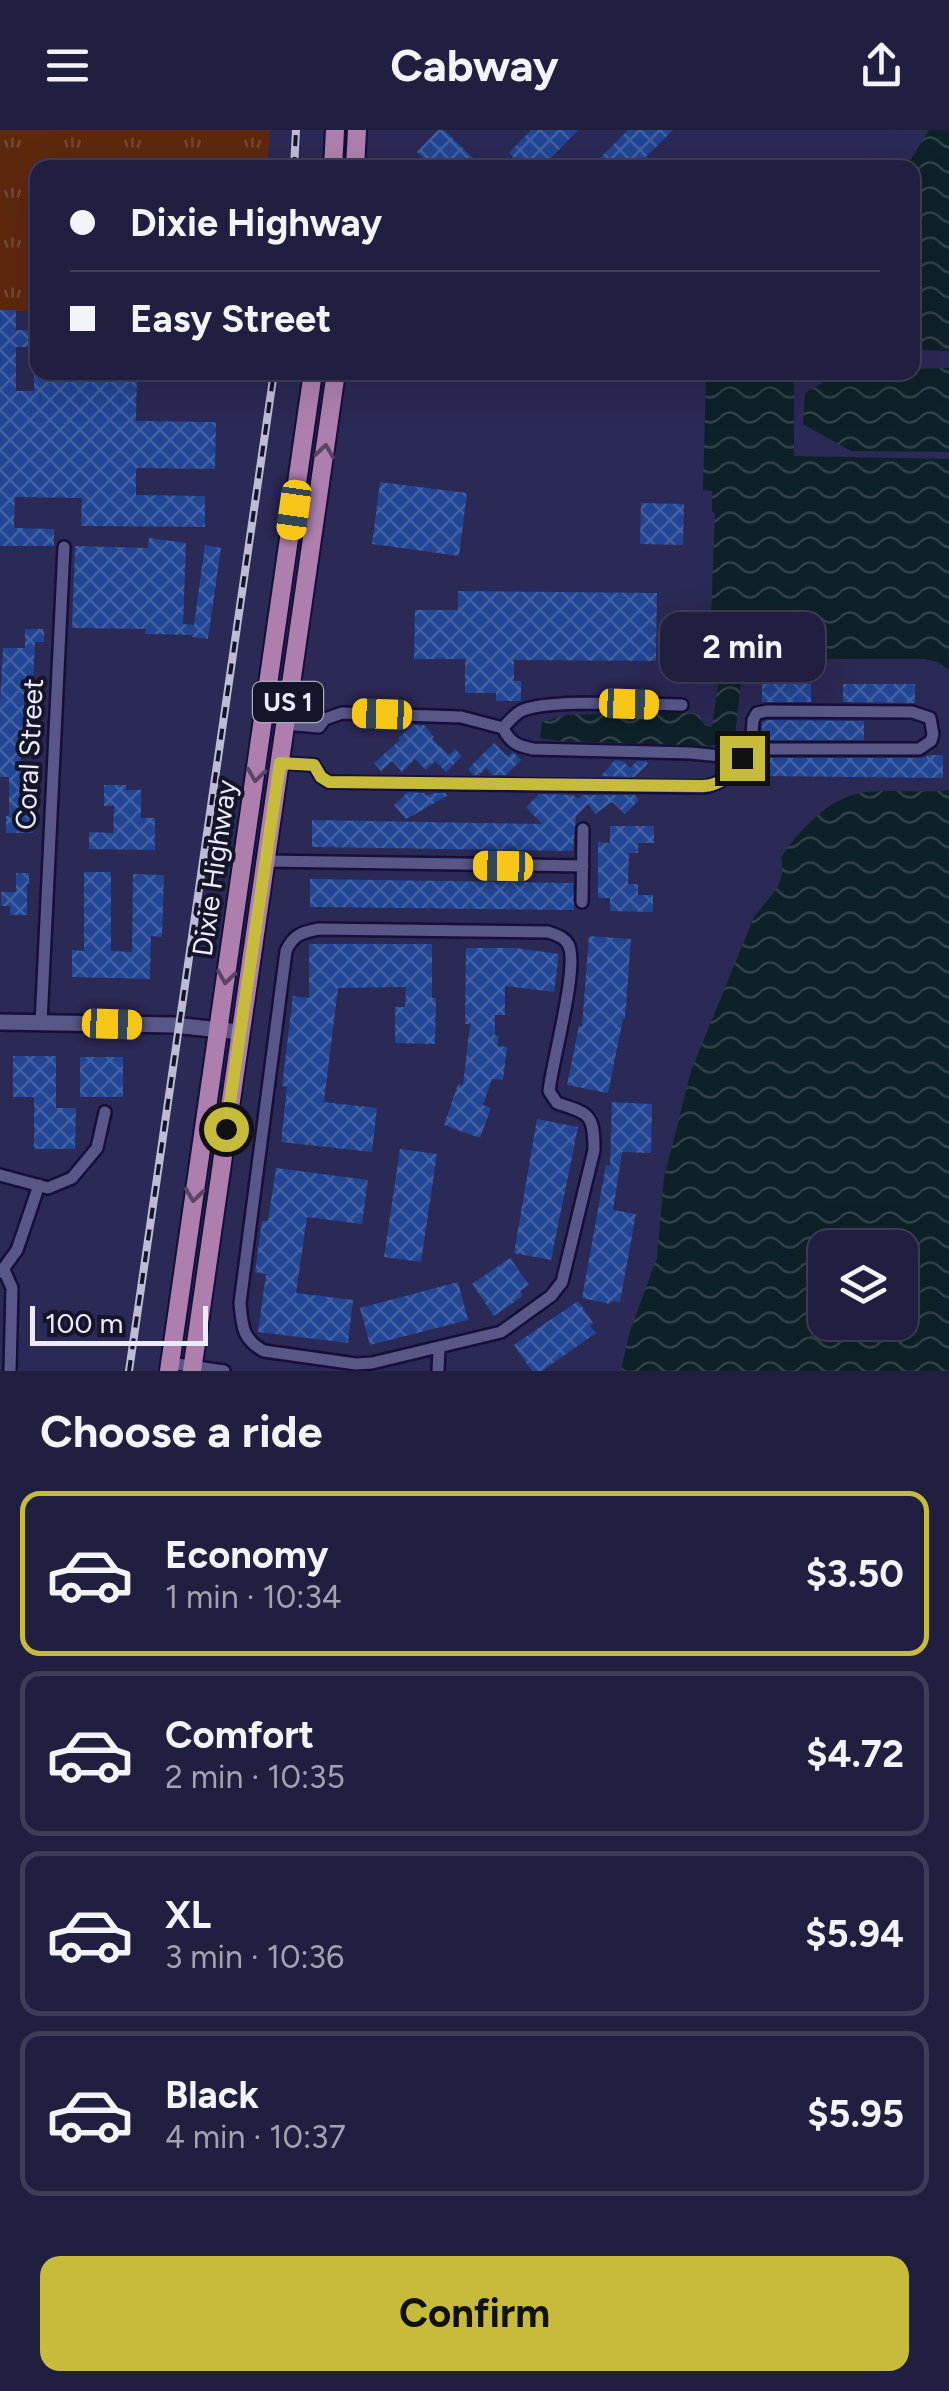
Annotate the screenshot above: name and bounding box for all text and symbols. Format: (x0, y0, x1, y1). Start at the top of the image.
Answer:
icon: menu (40, 38, 95, 93)
text: Cabway (390, 38, 559, 92)
icon: share (854, 38, 909, 93)
text: Dixie Highway (130, 200, 382, 246)
text: Easy Street (130, 296, 331, 342)
one-way arrow (313, 443, 334, 459)
car (275, 478, 313, 542)
callout: 2 min (660, 613, 824, 683)
text: 2 min (702, 628, 783, 666)
street label: Coral Street (8, 677, 50, 831)
road number: US 1 (253, 682, 323, 722)
car (598, 688, 660, 720)
car (351, 698, 413, 730)
route end (720, 736, 765, 781)
one-way arrow (246, 767, 267, 784)
street label: Dixie Highway (185, 777, 243, 958)
car (473, 850, 533, 882)
one-way arrow (216, 969, 237, 986)
car (81, 1008, 143, 1040)
route start (204, 1107, 249, 1152)
one-way arrow (185, 1187, 206, 1204)
map controls (808, 1230, 918, 1340)
button: layers (808, 1230, 918, 1340)
scale bar (30, 1301, 208, 1346)
text: 100 m (45, 1306, 123, 1340)
text: Choose a ride (40, 1404, 322, 1458)
icon: car (45, 1529, 135, 1619)
text: Economy (165, 1532, 328, 1578)
text: $3.50 (806, 1551, 904, 1597)
text: 1 min · 10:34 (165, 1578, 342, 1616)
icon: car (45, 1709, 135, 1799)
text: Comfort (165, 1712, 314, 1758)
text: $4.72 (806, 1731, 904, 1777)
text: 2 min · 10:35 (165, 1758, 345, 1796)
icon: car (45, 1889, 135, 1979)
text: XL (165, 1892, 211, 1938)
text: $5.94 (805, 1911, 904, 1957)
text: 3 min · 10:36 (165, 1938, 344, 1976)
icon: car (45, 2069, 135, 2159)
text: Black (165, 2072, 259, 2118)
text: $5.95 (807, 2091, 904, 2137)
text: 4 min · 10:37 (165, 2118, 346, 2156)
button: Confirm (40, 2256, 909, 2371)

